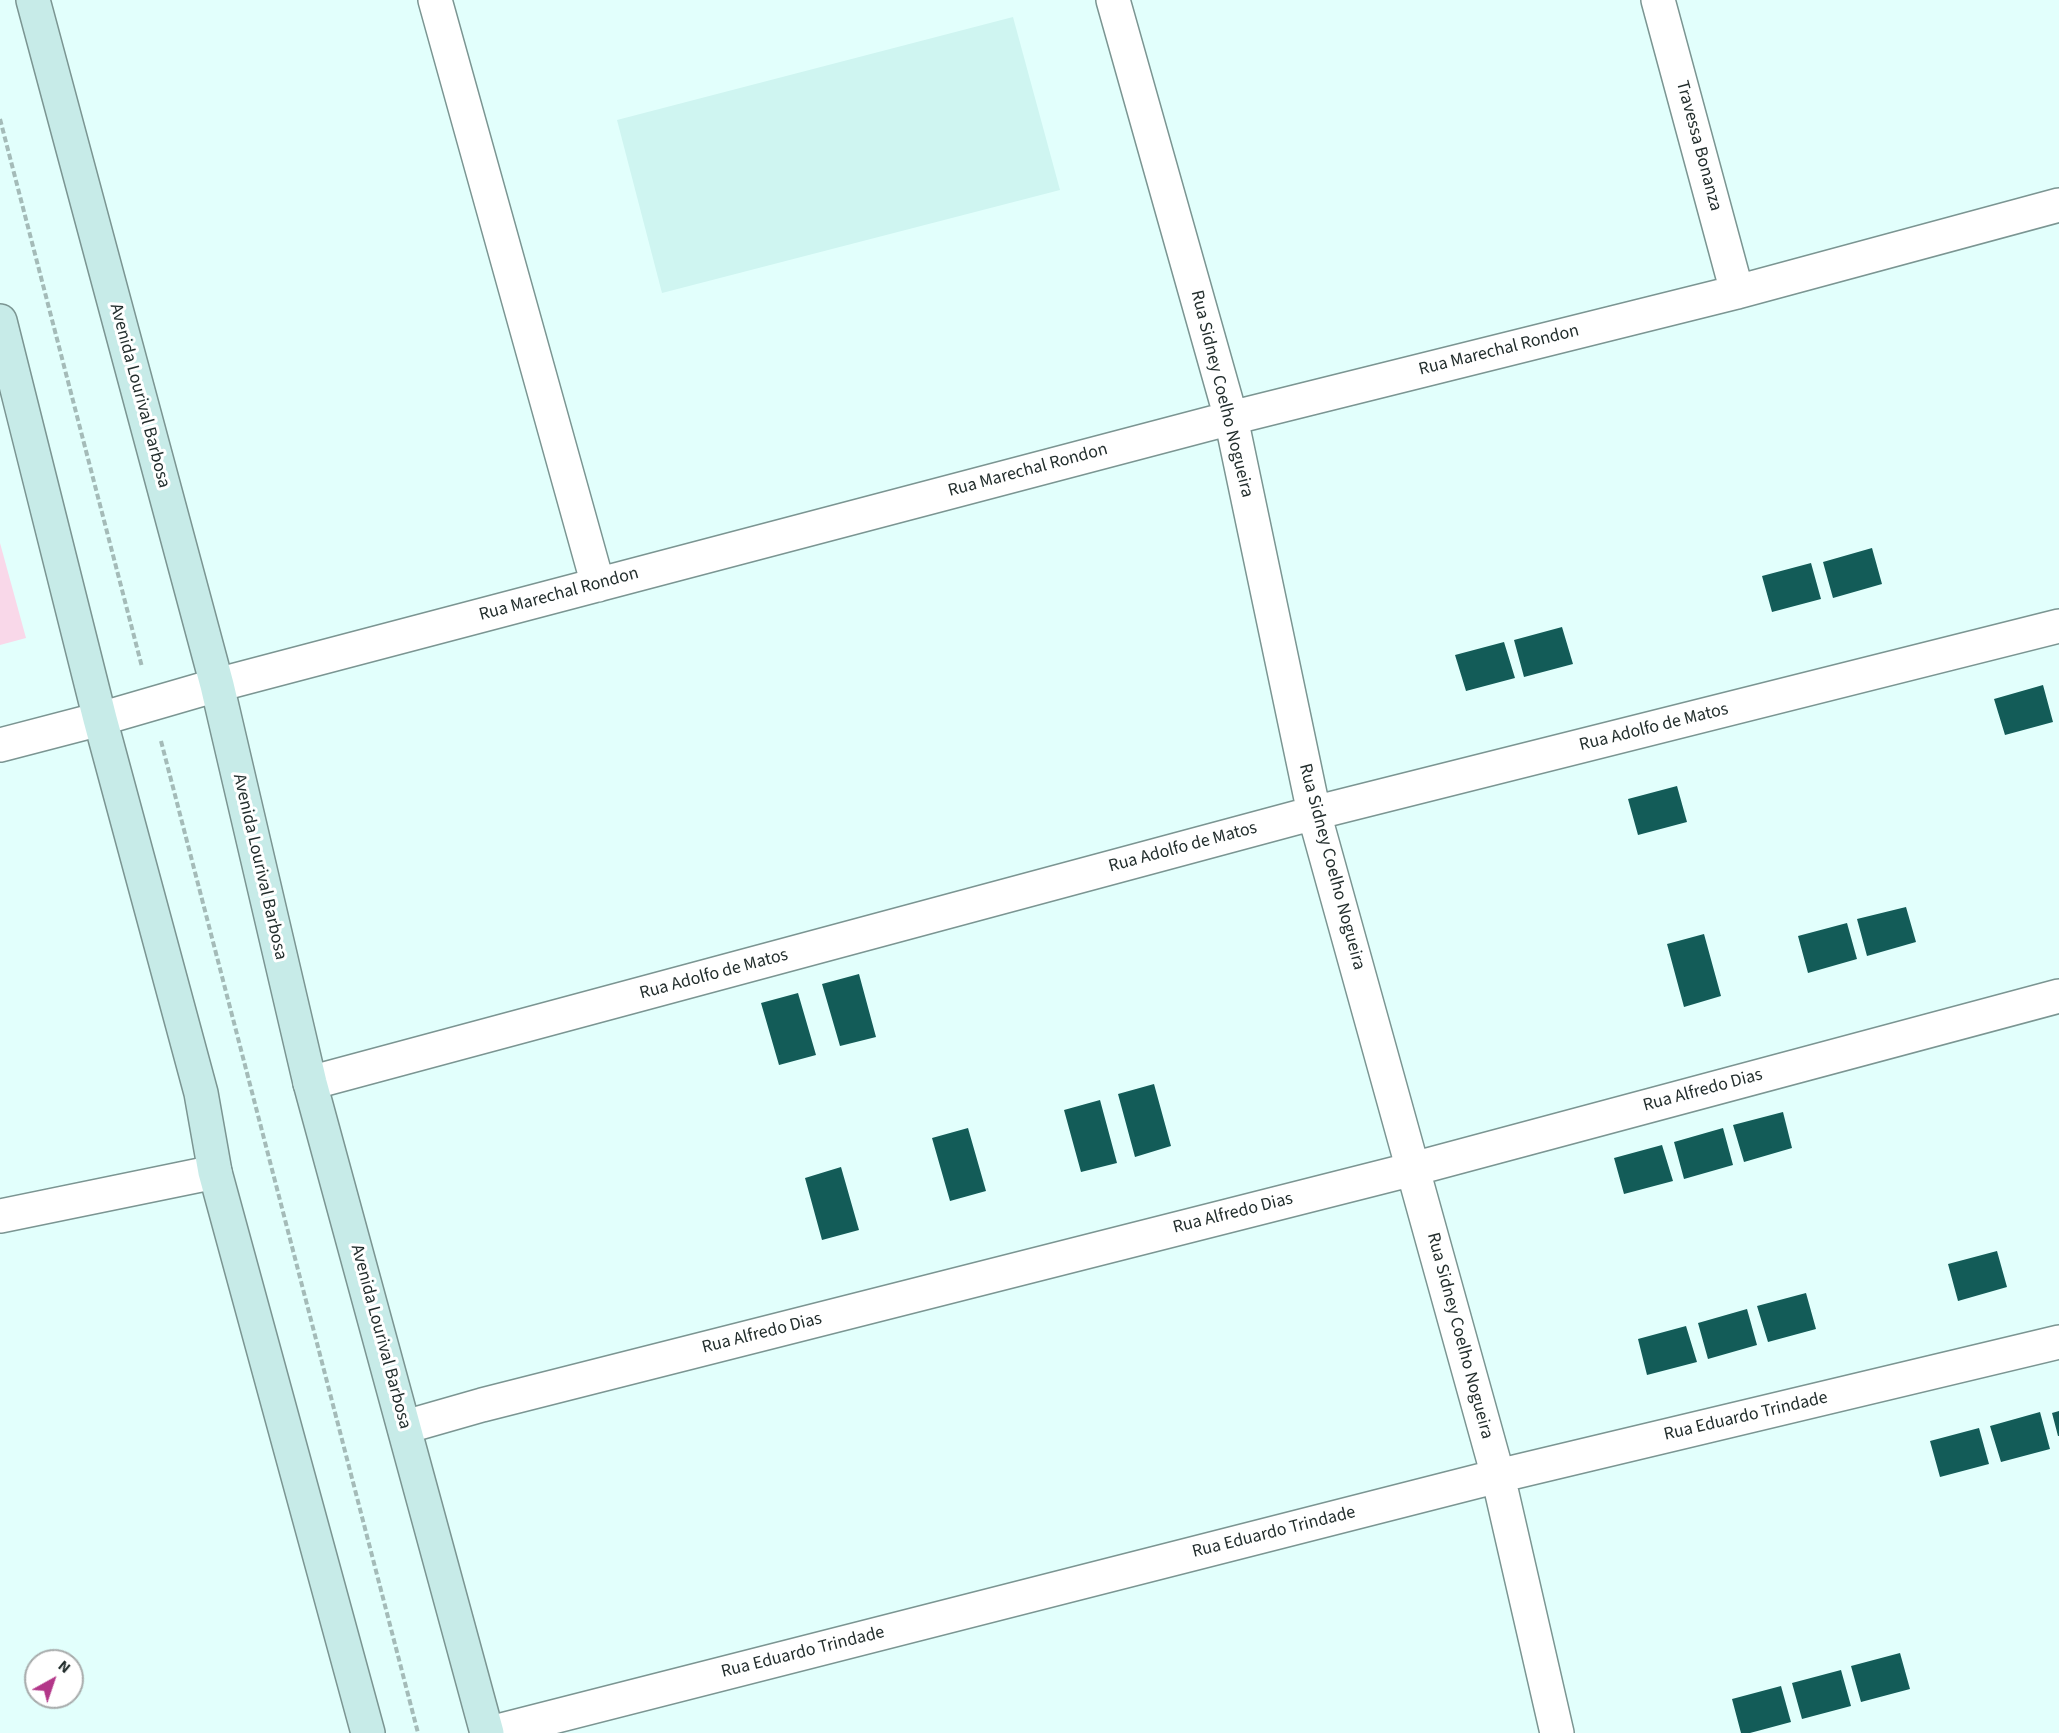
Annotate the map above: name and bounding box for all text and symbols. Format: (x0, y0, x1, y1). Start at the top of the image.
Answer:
street label: Travessa Bonanza (1670, 78, 1726, 214)
street label: Rua Sidney Coelho Nogueira (1185, 288, 1257, 500)
street label: Avenida Lourival Barbosa (104, 301, 174, 491)
street label: Rua Marechal Rondon (1417, 321, 1581, 381)
street label: Rua Marechal Rondon (946, 439, 1110, 503)
street label: Rua Marechal Rondon (477, 563, 641, 627)
street label: Rua Adolfo de Matos (1577, 699, 1731, 757)
street label: Rua Sidney Coelho Nogueira (1293, 761, 1369, 973)
street label: Avenida Lourival Barbosa (227, 772, 291, 962)
street label: Rua Adolfo de Matos (1106, 818, 1260, 878)
street label: Rua Adolfo de Matos (637, 945, 791, 1005)
street label: Rua Alfredo Dias (1641, 1065, 1765, 1117)
street label: Rua Alfredo Dias (1171, 1189, 1295, 1239)
street label: Rua Sidney Coelho Nogueira (1421, 1230, 1497, 1442)
street label: Avenida Lourival Barbosa (345, 1242, 415, 1432)
street label: Rua Alfredo Dias (700, 1309, 824, 1359)
street label: Rua Eduardo Trindade (1662, 1388, 1830, 1446)
street label: Rua Eduardo Trindade (1190, 1502, 1358, 1564)
street label: Rua Eduardo Trindade (719, 1622, 887, 1684)
north arrow (24, 1649, 84, 1709)
text: N (53, 1655, 75, 1679)

